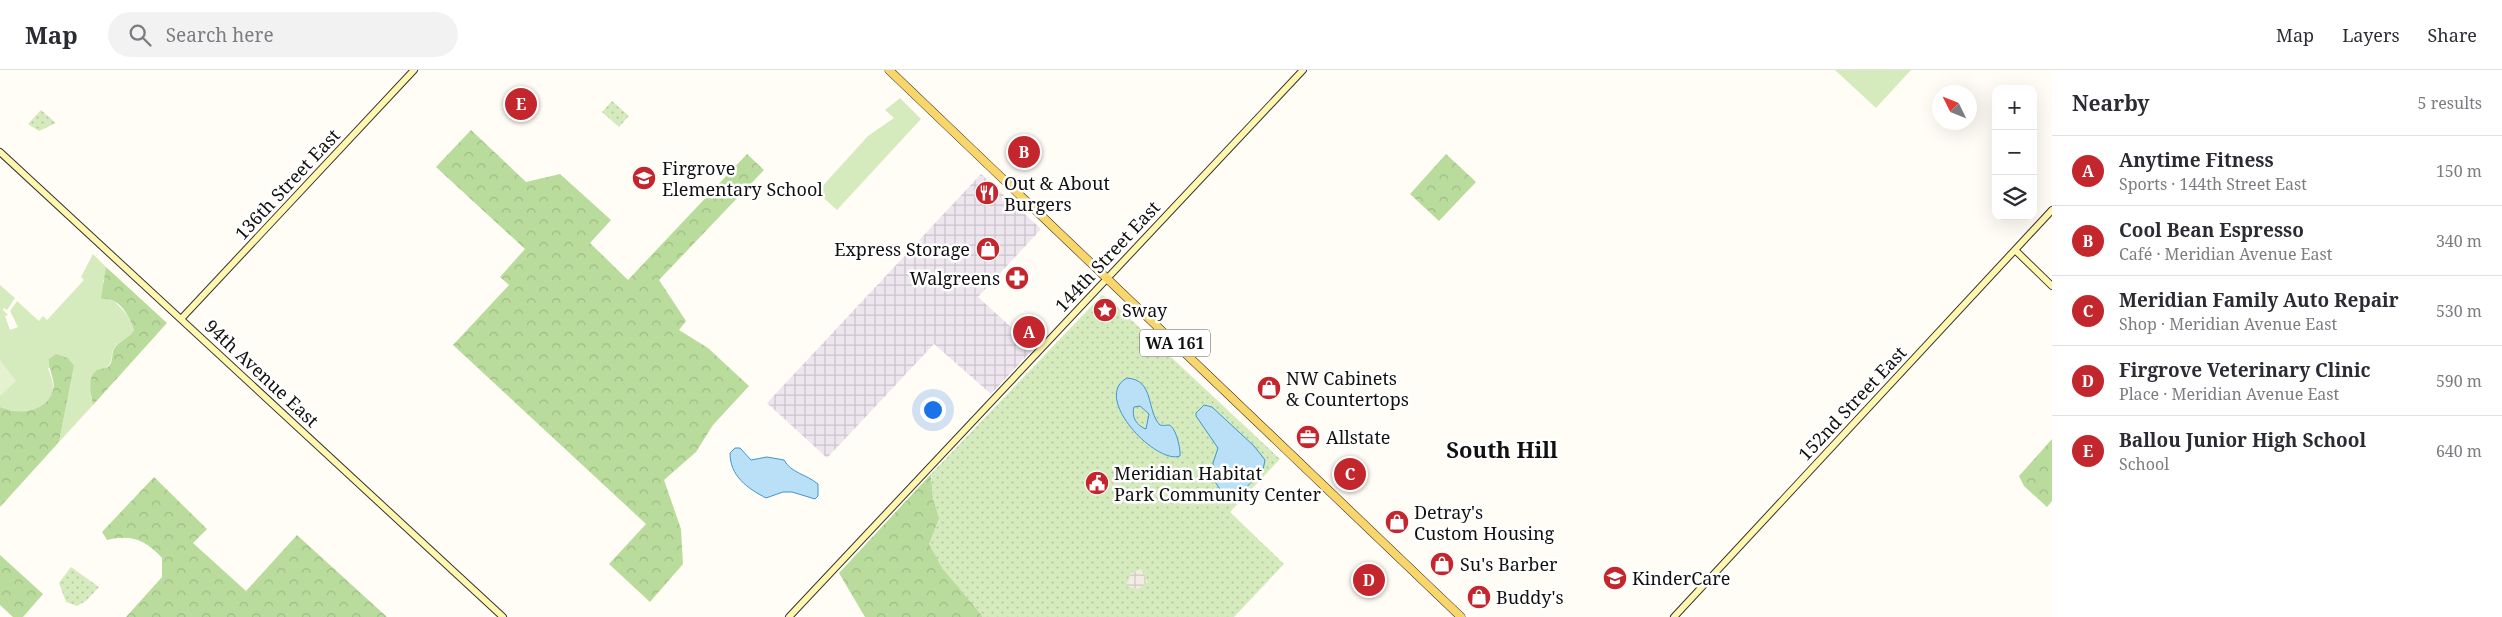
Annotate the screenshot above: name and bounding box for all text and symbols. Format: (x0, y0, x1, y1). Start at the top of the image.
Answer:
search box (108, 12, 458, 57)
text: Map (25, 18, 78, 51)
icon: search (126, 21, 154, 49)
text: Search here (166, 22, 274, 48)
text: Map (2276, 23, 2314, 47)
text: Layers (2342, 23, 2400, 47)
text: Share (2428, 23, 2477, 47)
pin: E (505, 85, 537, 123)
north arrow (1932, 85, 1977, 130)
map controls (1992, 85, 2037, 220)
button: + (1992, 85, 2037, 130)
text: Nearby (2072, 89, 2150, 117)
text: 5 results (2418, 92, 2482, 114)
street label: 136th Street East (229, 123, 345, 245)
button: − (1992, 130, 2037, 175)
pin: B (1008, 133, 1040, 171)
text: Anytime Fitness (2119, 147, 2274, 173)
place label: Firgrove Elementary School (662, 156, 823, 201)
text: A (2082, 160, 2094, 182)
text: 150 m (2436, 160, 2482, 182)
school or university icon: Firgrove Elementary School (631, 165, 657, 191)
place label: Out & About Burgers (1004, 171, 1110, 216)
text: Sports · 144th Street East (2119, 173, 2307, 195)
button: layers (1992, 175, 2037, 220)
restaurant icon: Out & About Burgers (974, 180, 1000, 206)
street label: 144th Street East (1049, 195, 1165, 317)
text: Cool Bean Espresso (2119, 217, 2304, 243)
text: B (2083, 230, 2093, 252)
text: 340 m (2436, 230, 2482, 252)
shop icon: Express Storage (975, 236, 1001, 262)
place label: Express Storage (834, 237, 970, 261)
text: Café · Meridian Avenue East (2119, 243, 2332, 265)
pharmacy icon: Walgreens (1004, 265, 1030, 291)
place label: Walgreens (910, 266, 1000, 290)
text: Meridian Family Auto Repair (2119, 287, 2399, 313)
place icon: Sway (1092, 297, 1118, 323)
place label: Sway (1122, 298, 1168, 322)
text: C (2083, 300, 2093, 322)
text: 530 m (2436, 300, 2482, 322)
pin: A (1013, 313, 1045, 351)
text: Shop · Meridian Avenue East (2119, 313, 2337, 335)
street label: 94th Avenue East (200, 314, 324, 432)
road number: WA 161 (1140, 330, 1210, 356)
street label: 152nd Street East (1793, 341, 1911, 465)
text: Firgrove Veterinary Clinic (2119, 357, 2371, 383)
place label: NW Cabinets & Countertops (1286, 366, 1409, 411)
text: D (2082, 370, 2094, 392)
text: 590 m (2436, 370, 2482, 392)
shop icon: NW Cabinets & Countertops (1256, 375, 1282, 401)
text: Place · Meridian Avenue East (2119, 383, 2339, 405)
your location (920, 397, 946, 423)
office icon: Allstate (1295, 424, 1321, 450)
place label: Allstate (1326, 425, 1390, 449)
text: Ballou Junior High School (2119, 427, 2366, 453)
district label: South Hill (1446, 434, 1558, 464)
text: E (2083, 440, 2093, 462)
text: 640 m (2436, 440, 2482, 462)
text: School (2119, 453, 2169, 475)
pin: C (1334, 455, 1366, 493)
place label: Meridian Habitat Park Community Center (1114, 461, 1321, 506)
public building icon: Meridian Habitat Park Community Center (1084, 470, 1110, 496)
place label: Detray's Custom Housing (1414, 500, 1555, 545)
shop icon: Detray's Custom Housing (1384, 509, 1410, 535)
shop icon: Su's Barber (1429, 551, 1455, 577)
place label: Su's Barber (1460, 552, 1558, 576)
pin: D (1353, 561, 1385, 599)
school or university icon: KinderCare (1602, 565, 1628, 591)
place label: KinderCare (1632, 566, 1730, 590)
shop icon: Buddy's (1466, 584, 1492, 610)
place label: Buddy's (1496, 585, 1564, 609)

